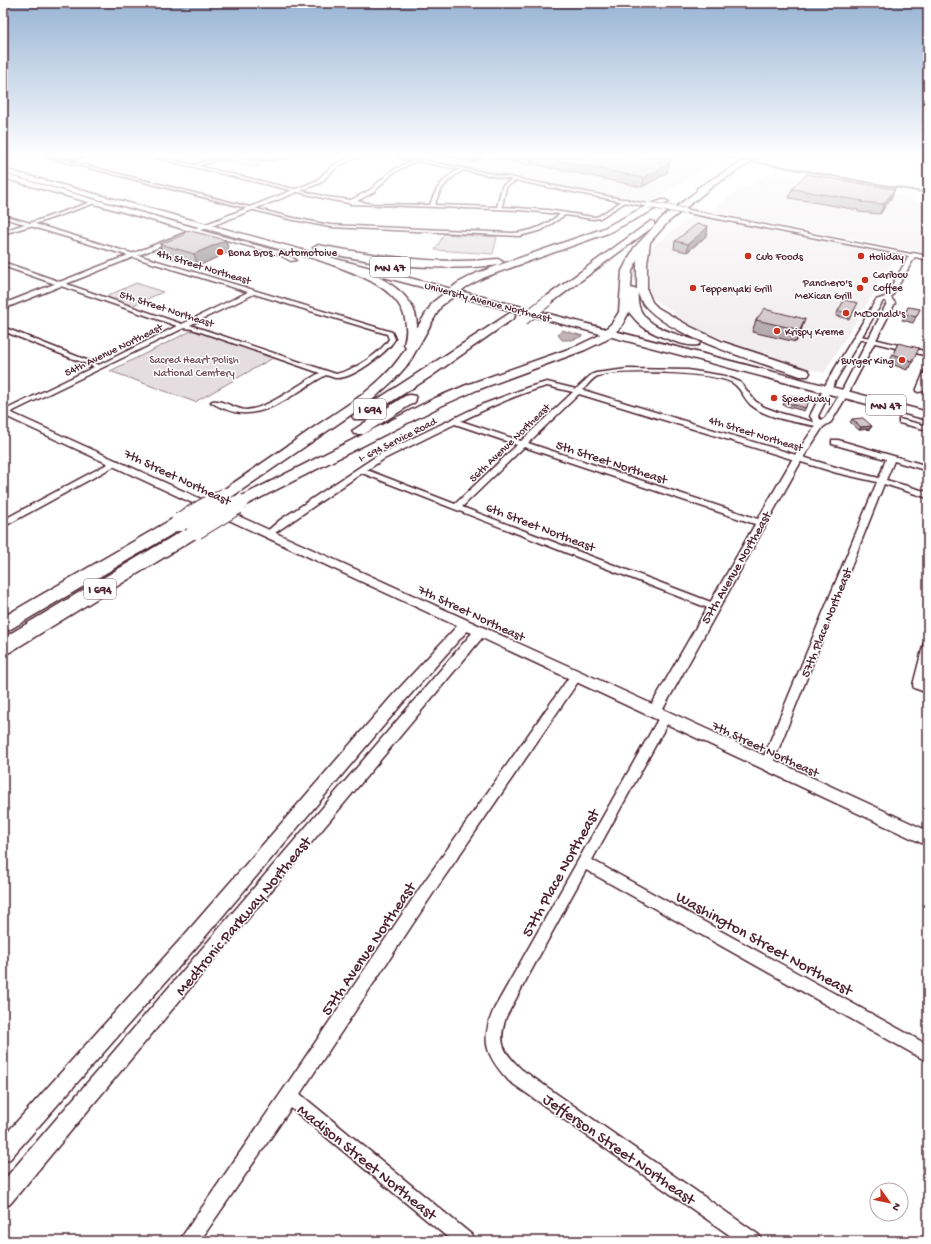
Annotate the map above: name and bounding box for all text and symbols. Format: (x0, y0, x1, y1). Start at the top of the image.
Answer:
marker: Bona Bros. Automotoive (215, 247, 225, 257)
street label: 4th Street Northeast (155, 248, 253, 288)
place label: Bona Bros. Automotoive (227, 248, 337, 260)
marker: Cub Foods (743, 251, 753, 261)
marker: Holiday (856, 251, 866, 261)
place label: Cub Foods (756, 252, 804, 264)
place label: Holiday (869, 252, 904, 264)
road number: MN 47 (370, 257, 410, 277)
place label: Caribou Coffee (873, 270, 908, 295)
marker: Caribou Coffee (860, 275, 870, 285)
place label: Panchero's Mexican Grill (795, 278, 853, 303)
street label: University Avenue Northeast (423, 280, 554, 326)
marker: Teppenyaki Grill (688, 283, 698, 293)
marker: Panchero's Mexican Grill (855, 283, 865, 293)
place label: Teppenyaki Grill (700, 284, 773, 296)
street label: 5th Street Northeast (118, 289, 216, 331)
marker: McDonald's (841, 308, 851, 318)
place label: McDonald's (854, 309, 906, 321)
street label: 54th Avenue Northeast (63, 321, 166, 380)
marker: Krispy Kreme (772, 326, 782, 336)
place label: Krispy Kreme (785, 327, 844, 339)
park label: Sacred Heart Polish National Cemtery (149, 355, 239, 380)
marker: Burger King (897, 355, 907, 365)
place label: Burger King (840, 356, 894, 368)
marker: Speedway (769, 393, 779, 403)
place label: Speedway (782, 394, 831, 406)
road number: MN 47 (866, 395, 906, 415)
road number: I 694 (354, 399, 386, 419)
street label: 56th Avenue Northeast (468, 401, 554, 485)
street label: I- 694 Service Road (357, 415, 440, 466)
street label: 4th Street Northeast (707, 415, 805, 455)
street label: 5th Street Northeast (554, 438, 670, 489)
street label: 7th Street Northeast (120, 447, 234, 510)
street label: 6th Street Northeast (483, 501, 598, 557)
street label: 57th Avenue Northeast (699, 508, 776, 627)
street label: 57th Place Northeast (799, 565, 857, 680)
road number: I 694 (84, 579, 116, 599)
street label: 7th Street Northeast (414, 583, 528, 646)
street label: 7th Street Northeast (708, 719, 822, 782)
street label: 57th Place Northeast (519, 805, 606, 941)
street label: Medtronic Parkway Northeast (172, 833, 318, 1001)
street label: 57th Avenue Northeast (318, 878, 422, 1020)
street label: Washington Street Northeast (672, 889, 856, 1002)
street label: Jefferson Street Northeast (538, 1091, 699, 1212)
street label: Madison Street Northeast (292, 1102, 441, 1227)
north arrow (869, 1182, 909, 1222)
text: N (889, 1200, 903, 1213)

